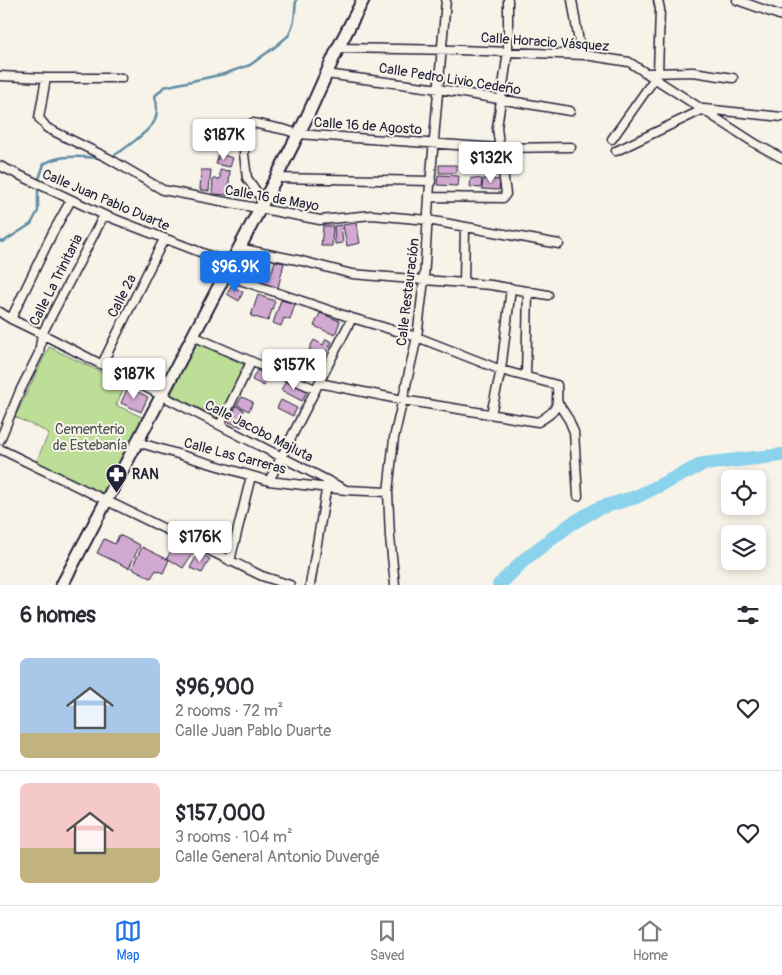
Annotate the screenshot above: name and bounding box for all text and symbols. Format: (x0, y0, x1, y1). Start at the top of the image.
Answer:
street label: Calle Horacio Vásquez (480, 29, 610, 55)
street label: Calle Pedro Livio Cedeño (378, 59, 523, 99)
street label: Calle 16 de Agosto (313, 114, 423, 138)
pin: $187K (189, 119, 259, 161)
text: $187K (203, 125, 245, 145)
pin: $132K (456, 142, 526, 184)
text: $132K (470, 148, 512, 168)
street label: Calle Juan Pablo Duarte (40, 165, 172, 235)
street label: Calle 16 de Mayo (224, 181, 321, 215)
street label: Calle La Trinitaria (26, 231, 86, 329)
street label: Calle Restauración (393, 237, 423, 347)
pin: $96.9K (194, 250, 276, 293)
text: $96.9K (211, 257, 259, 277)
street label: Calle 2ª (104, 272, 140, 320)
pin: $157K (259, 348, 329, 391)
text: $157K (273, 355, 315, 375)
pin: $187K (99, 358, 169, 400)
text: $187K (113, 364, 155, 384)
street label: Calle Jacobo Majluta (202, 396, 316, 466)
park label: Cementerio de Estebanía (53, 421, 127, 454)
street label: Calle Las Carreras (182, 434, 289, 478)
pharmacy icon: RAN (104, 462, 128, 493)
place label: RAN (132, 466, 159, 483)
map controls (721, 470, 766, 570)
button: locate (721, 470, 766, 515)
pin: $176K (165, 520, 235, 563)
button: layers (721, 525, 766, 570)
text: $176K (179, 527, 221, 547)
icon: filters (734, 601, 762, 629)
text: 6 homes (20, 602, 96, 629)
text: $96,900 (175, 674, 254, 701)
icon: home (60, 678, 120, 738)
icon: heart (734, 694, 762, 722)
text: 2 rooms · 72 m² (175, 701, 283, 721)
text: Calle Juan Pablo Duarte (175, 721, 331, 741)
text: $157,000 (175, 800, 265, 827)
icon: home (60, 803, 120, 863)
icon: heart (734, 819, 762, 847)
text: 3 rooms · 104 m² (175, 827, 292, 847)
text: Calle General Antonio Duvergé (175, 847, 380, 867)
tab: Map (114, 917, 142, 964)
tab: Saved (370, 917, 405, 964)
tab: Home (633, 917, 668, 964)

